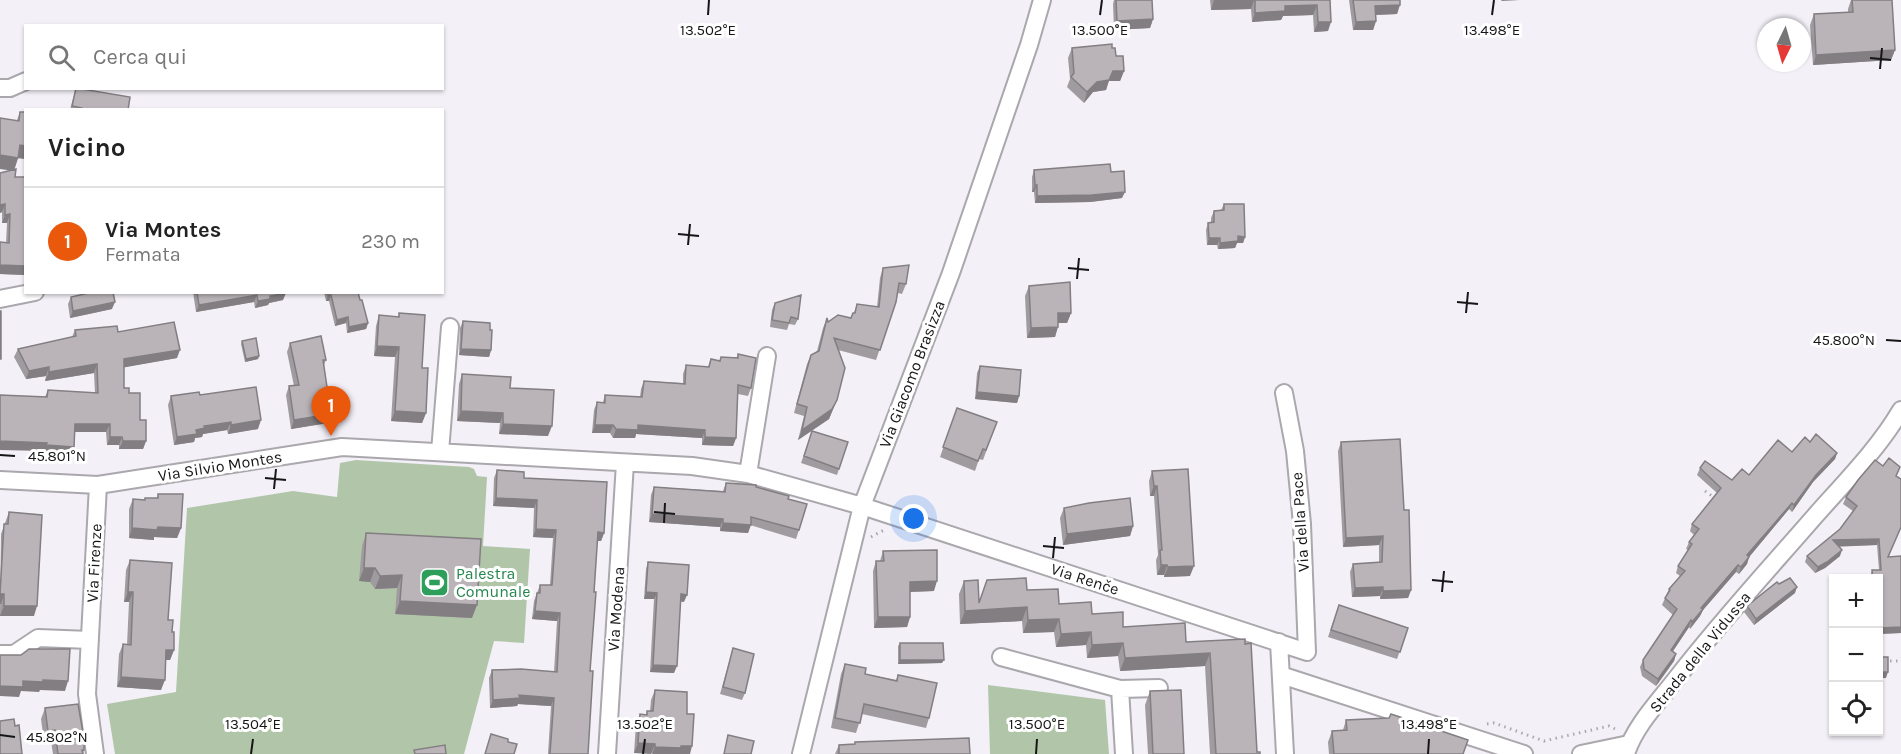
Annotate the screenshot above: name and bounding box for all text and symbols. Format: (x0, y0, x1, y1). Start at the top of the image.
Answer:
north arrow (1757, 18, 1811, 72)
text: 13.502°E (680, 21, 736, 39)
text: 13.500°E (1072, 21, 1128, 39)
text: 13.498°E (1464, 21, 1520, 39)
search box (24, 24, 444, 90)
icon: search (45, 41, 78, 74)
text: Cerca qui (93, 44, 187, 70)
text: Vicino (48, 132, 125, 163)
text: Via Montes (105, 217, 221, 243)
text: 1 (64, 230, 71, 253)
text: 230 m (361, 230, 420, 253)
text: Fermata (105, 243, 181, 266)
street label: Via Giacomo Brasizza (875, 298, 949, 450)
text: 45.800°N (1813, 331, 1875, 349)
pin: 1 (312, 386, 350, 436)
text: 45.801°N (28, 447, 86, 465)
street label: Via Silvio Montes (157, 447, 283, 485)
street label: Via della Pace (1287, 472, 1313, 572)
your location (899, 504, 928, 533)
street label: Via Firenze (82, 523, 106, 603)
street label: Via Renče (1049, 559, 1121, 599)
place label: Palestra Comunale (456, 564, 530, 601)
sports icon: Palestra Comunale (419, 566, 451, 598)
street label: Via Modena (604, 566, 628, 652)
map controls (1829, 574, 1883, 736)
button: + (1829, 574, 1883, 628)
street label: Strada della Vidussa (1645, 588, 1755, 716)
button: − (1829, 628, 1883, 682)
button: locate (1829, 682, 1883, 736)
text: 13.504°E (225, 715, 281, 733)
text: 13.502°E (617, 715, 673, 733)
text: 13.500°E (1009, 715, 1065, 733)
text: 13.498°E (1401, 715, 1457, 733)
text: 45.802°N (26, 728, 88, 746)

